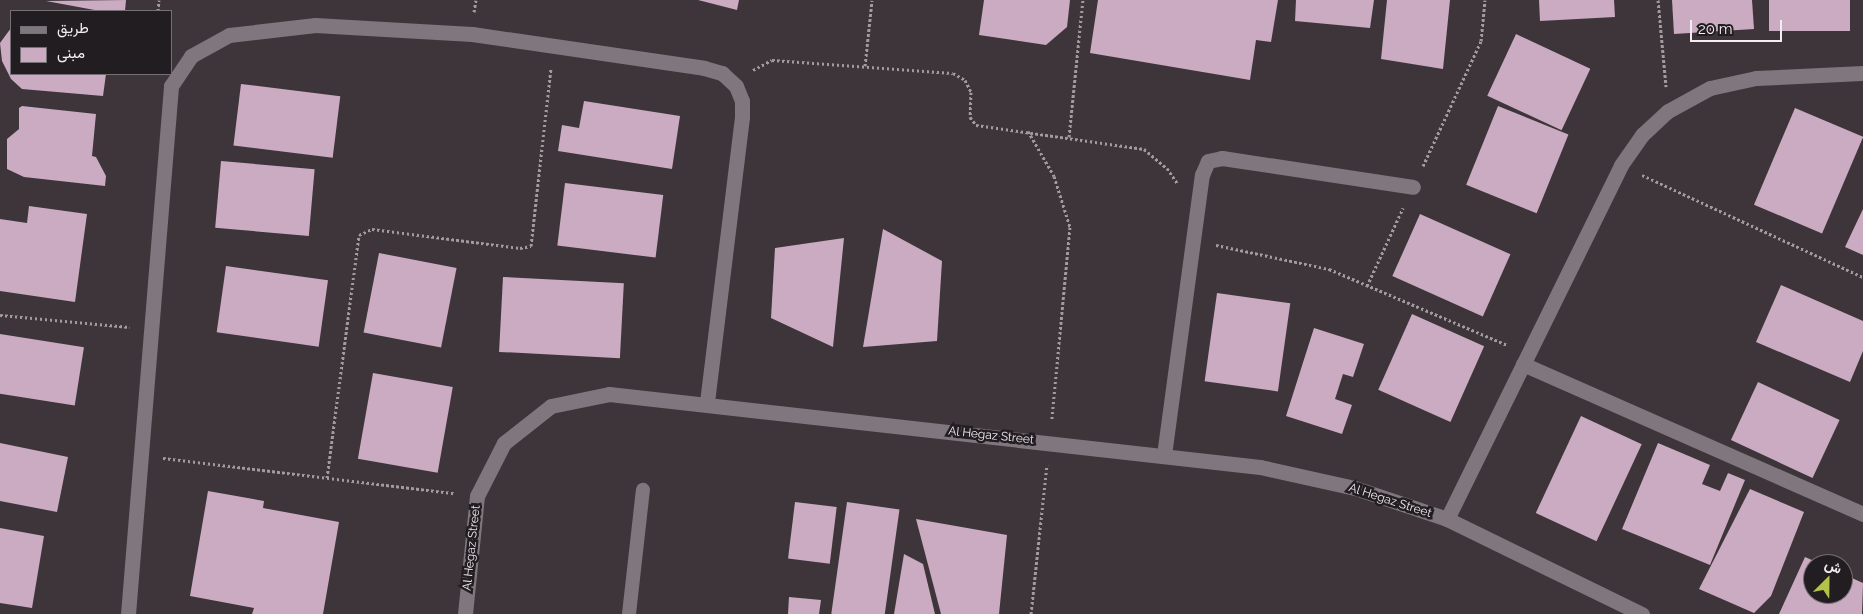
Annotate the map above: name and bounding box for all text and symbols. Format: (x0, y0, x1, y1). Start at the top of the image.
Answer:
legend (10, 10, 172, 75)
scale bar (1693, 10, 1786, 42)
text: طريق (57, 19, 89, 37)
text: 20 m (1698, 20, 1733, 38)
text: مبنى (57, 44, 85, 62)
street label: Al Hegaz Street (947, 424, 1035, 448)
street label: Al Hegaz Street (1347, 481, 1433, 521)
street label: Al Hegaz Street (460, 504, 484, 592)
north arrow (1803, 554, 1853, 604)
text: ش (1823, 555, 1844, 577)

